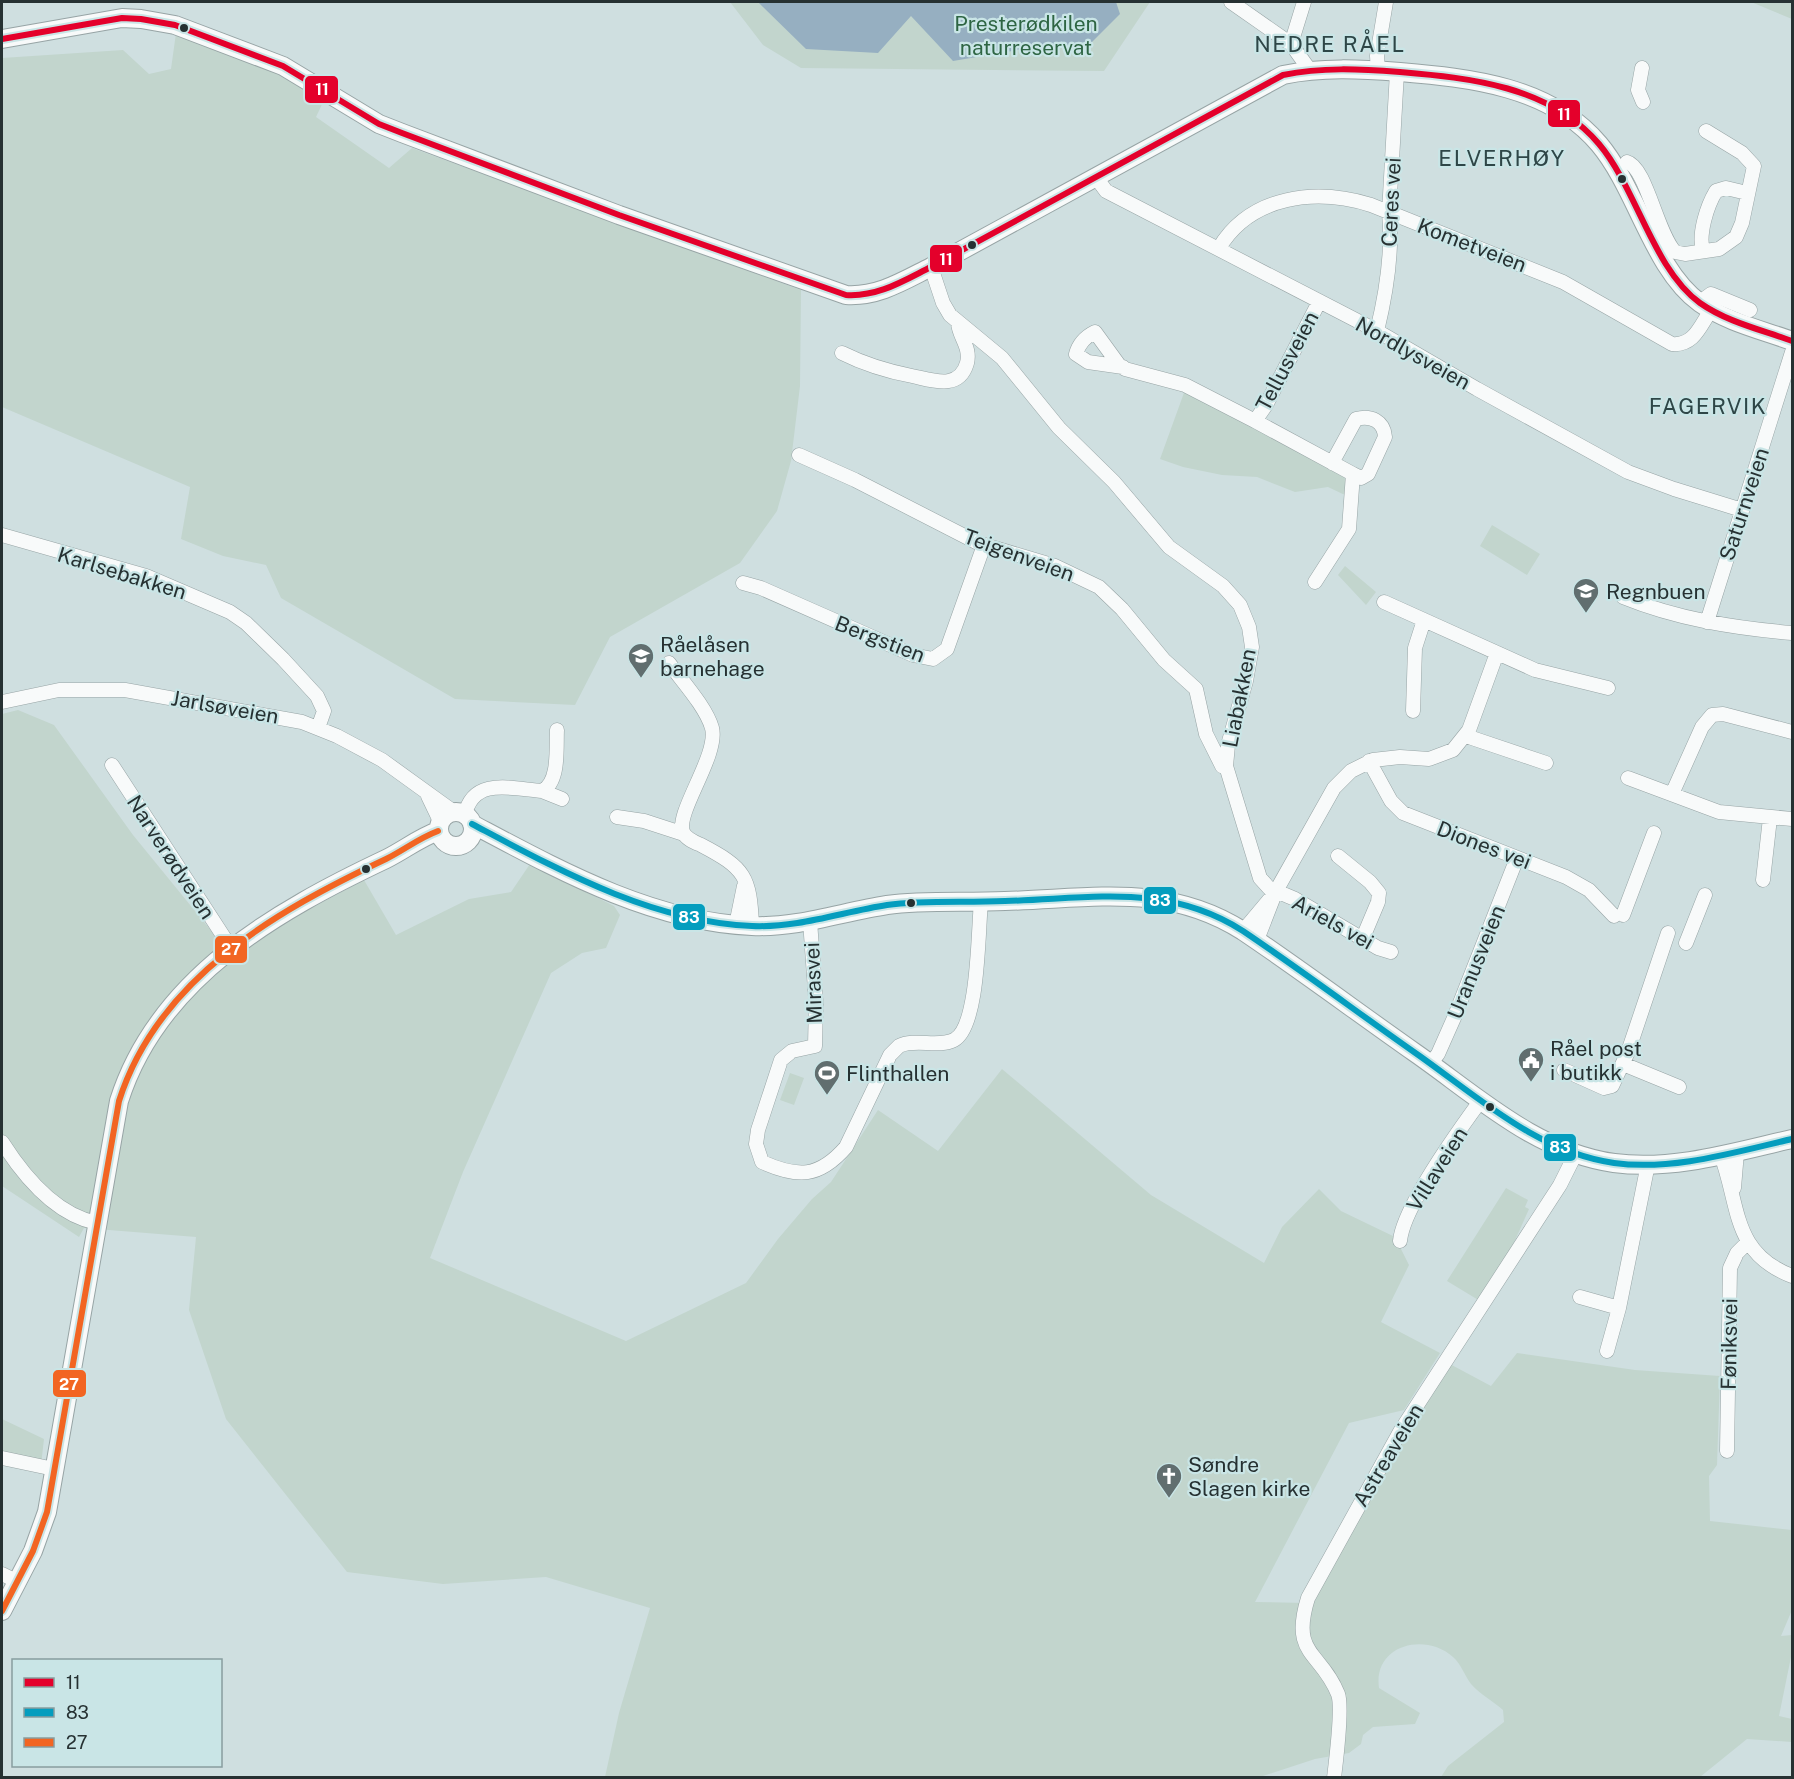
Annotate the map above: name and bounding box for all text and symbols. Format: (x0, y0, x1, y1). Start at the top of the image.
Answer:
park label: Presterødkilen naturreservat (954, 11, 1098, 60)
unlabelled marker (178, 22, 190, 34)
district label: NEDRE RÅEL (1254, 29, 1406, 57)
line badge: 11 (304, 75, 339, 104)
text: 11 (315, 80, 329, 99)
line badge: 11 (1547, 99, 1581, 128)
text: 11 (1557, 105, 1571, 124)
district label: ELVERHØY (1438, 145, 1566, 171)
street label: Ceres vei (1376, 157, 1406, 247)
unlabelled marker (1616, 173, 1628, 185)
street label: Kometveien (1414, 213, 1530, 277)
unlabelled marker (966, 239, 978, 251)
line badge: 11 (929, 244, 963, 273)
text: 11 (939, 250, 953, 269)
street label: Tellusveien (1250, 307, 1324, 415)
street label: Nordlysveien (1351, 311, 1475, 395)
district label: FAGERVIK (1649, 393, 1767, 419)
street label: Saturnveien (1714, 444, 1774, 564)
street label: Teigenveien (960, 523, 1078, 587)
street label: Karlsebakken (54, 542, 190, 604)
school or university icon: Regnbuen (1571, 576, 1601, 614)
place label: Regnbuen (1606, 579, 1706, 604)
street label: Bergstien (831, 610, 929, 668)
place label: Råelåsen barnehage (660, 632, 765, 681)
school or university icon: Råelåsen barnehage (626, 641, 656, 679)
street label: Liabakken (1217, 647, 1261, 749)
street label: Jarlsøveien (169, 685, 281, 729)
street label: Narverødveien (122, 790, 220, 924)
street label: Diones vei (1434, 816, 1534, 874)
unlabelled marker (360, 863, 372, 875)
line badge: 83 (1143, 886, 1177, 915)
street label: Ariels vei (1288, 889, 1378, 955)
text: 83 (1149, 891, 1171, 910)
unlabelled marker (905, 897, 917, 909)
street label: Uranusveien (1442, 901, 1510, 1023)
line badge: 83 (672, 903, 706, 931)
text: 83 (678, 908, 700, 927)
line badge: 27 (214, 935, 248, 964)
text: 27 (221, 940, 241, 959)
street label: Mirasvei (799, 942, 827, 1024)
place label: Råel post i butikk (1550, 1036, 1642, 1085)
public building icon: Råel post i butikk (1516, 1045, 1546, 1083)
sports icon: Flinthallen (812, 1058, 842, 1096)
place label: Flinthallen (846, 1061, 949, 1086)
unlabelled marker (1484, 1101, 1496, 1113)
street label: Villaveien (1401, 1122, 1473, 1216)
line badge: 83 (1543, 1133, 1577, 1162)
text: 83 (1549, 1138, 1571, 1157)
street label: Føniksvei (1716, 1298, 1742, 1390)
line badge: 27 (52, 1369, 87, 1398)
text: 27 (59, 1375, 79, 1394)
street label: Astreaveien (1347, 1399, 1429, 1511)
place label: Søndre Slagen kirke (1188, 1452, 1310, 1501)
church icon: Søndre Slagen kirke (1154, 1461, 1184, 1499)
legend (12, 1659, 222, 1767)
text: 11 (66, 1672, 81, 1693)
text: 83 (66, 1702, 89, 1723)
text: 27 (66, 1732, 88, 1753)

